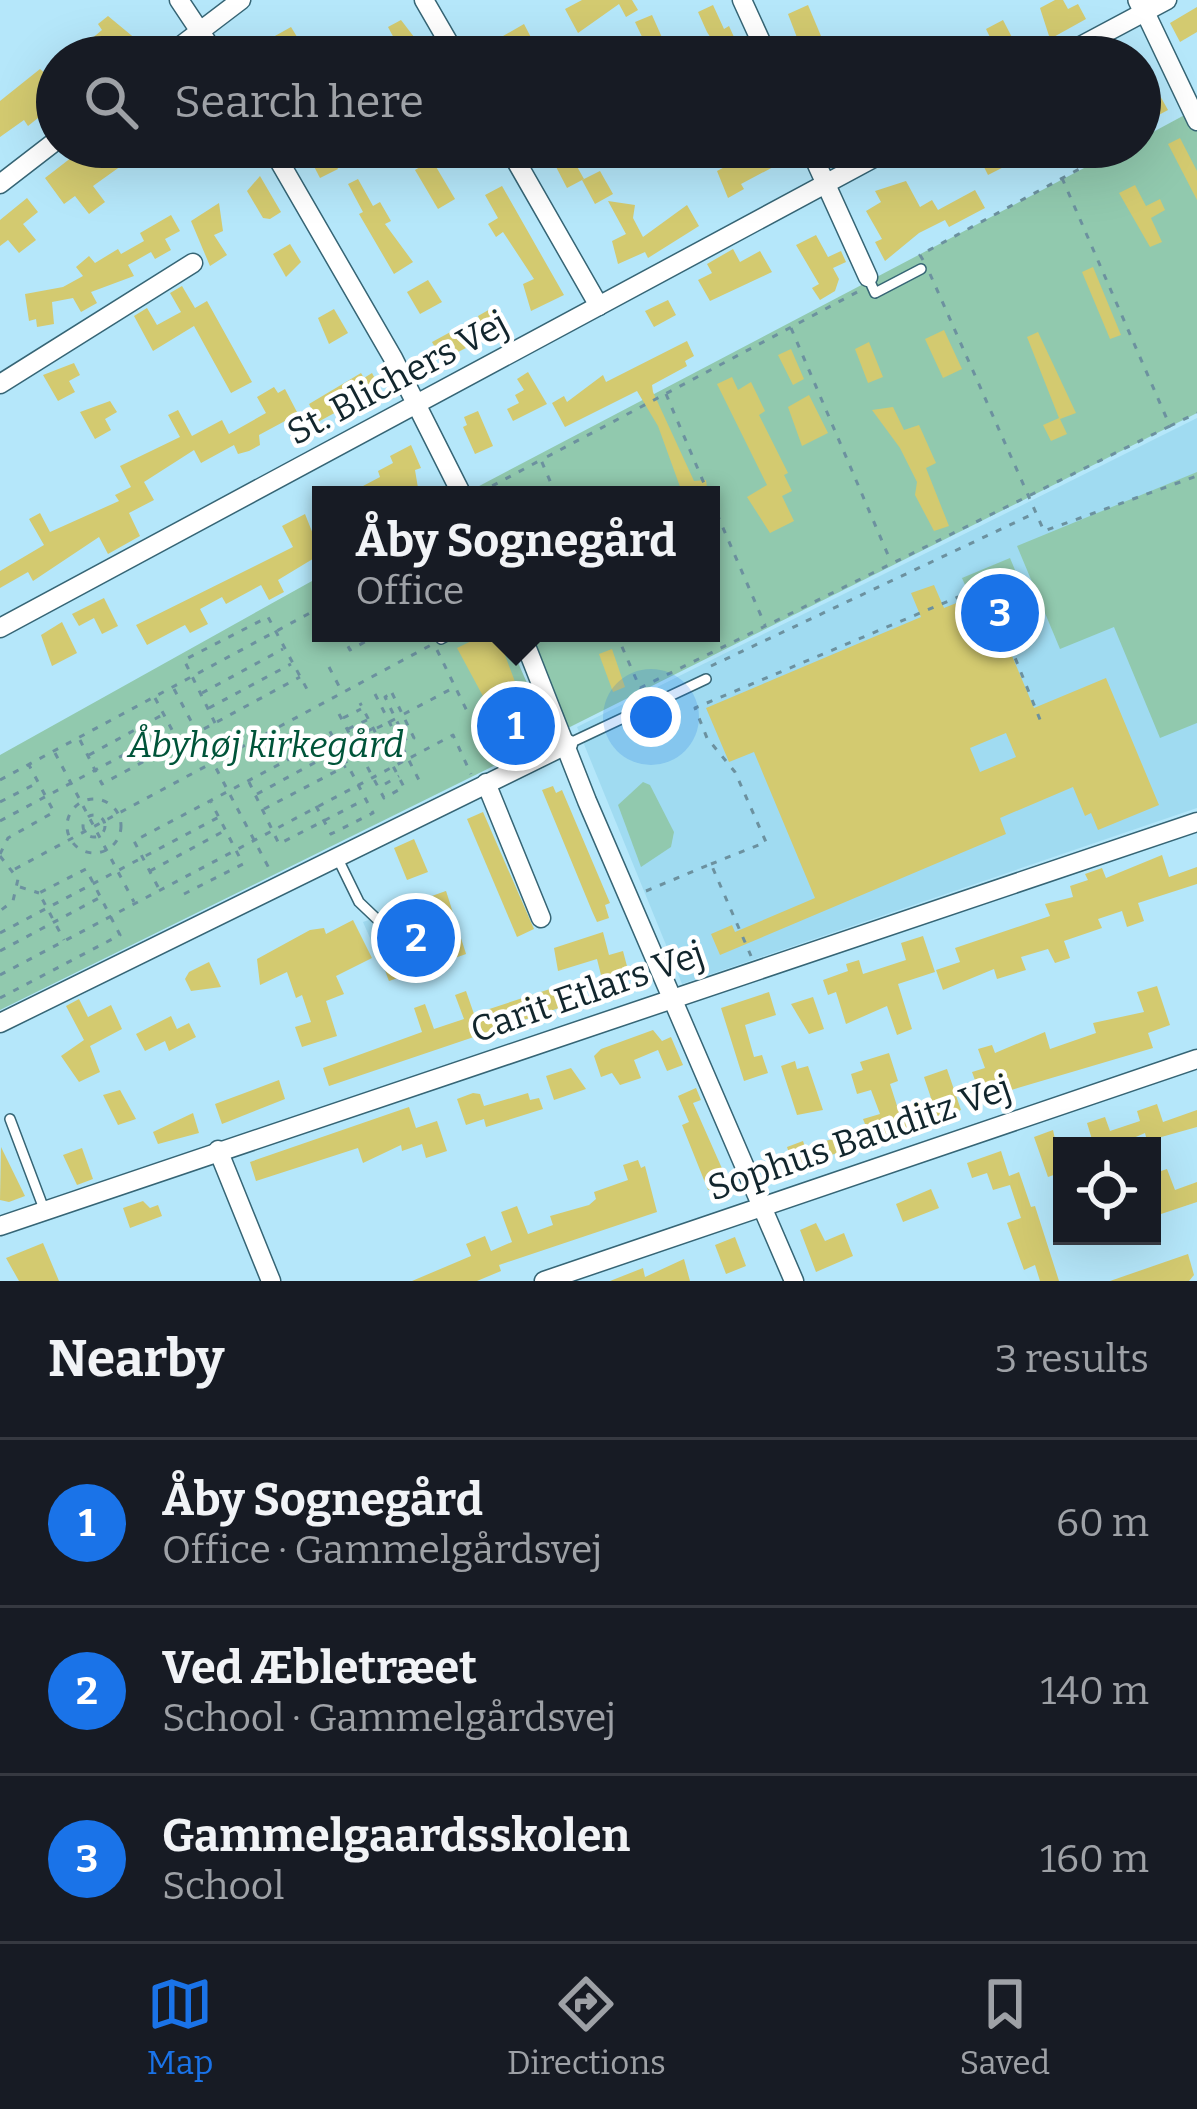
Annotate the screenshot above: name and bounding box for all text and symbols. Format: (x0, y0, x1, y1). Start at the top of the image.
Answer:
search box (36, 36, 1161, 168)
icon: search (78, 69, 144, 135)
text: Search here (174, 75, 424, 129)
street label: St. Blichers Vej (280, 301, 515, 455)
popup (312, 486, 720, 642)
text: Åby Sognegård (356, 514, 676, 568)
text: Office (356, 568, 464, 614)
pin: 3 (961, 568, 1039, 658)
pin: 1 (477, 681, 555, 771)
your location (621, 687, 681, 747)
park label: Åbyhøj kirkegård (126, 723, 404, 767)
pin: 2 (377, 893, 455, 983)
street label: Carit Etlars Vej (465, 931, 710, 1052)
street label: Sophus Bauditz Vej (702, 1065, 1017, 1210)
map controls (1053, 1137, 1161, 1245)
button: locate (1053, 1137, 1161, 1245)
text: Nearby (48, 1328, 224, 1390)
text: 3 results (995, 1336, 1149, 1382)
text: Åby Sognegård (162, 1473, 483, 1527)
text: 1 (79, 1500, 95, 1546)
text: 60 m (1056, 1500, 1149, 1546)
text: Office · Gammelgårdsvej (162, 1527, 602, 1573)
text: Ved Æbletræet (162, 1641, 477, 1695)
text: 2 (76, 1668, 98, 1714)
text: 140 m (1040, 1668, 1149, 1714)
text: School · Gammelgårdsvej (162, 1695, 616, 1741)
text: Gammelgaardsskolen (162, 1809, 630, 1863)
text: 3 (76, 1836, 98, 1882)
text: 160 m (1040, 1836, 1149, 1882)
text: School (162, 1863, 285, 1909)
tab: Map (147, 1971, 213, 2083)
tab: Directions (507, 1971, 666, 2083)
tab: Saved (960, 1971, 1050, 2083)

